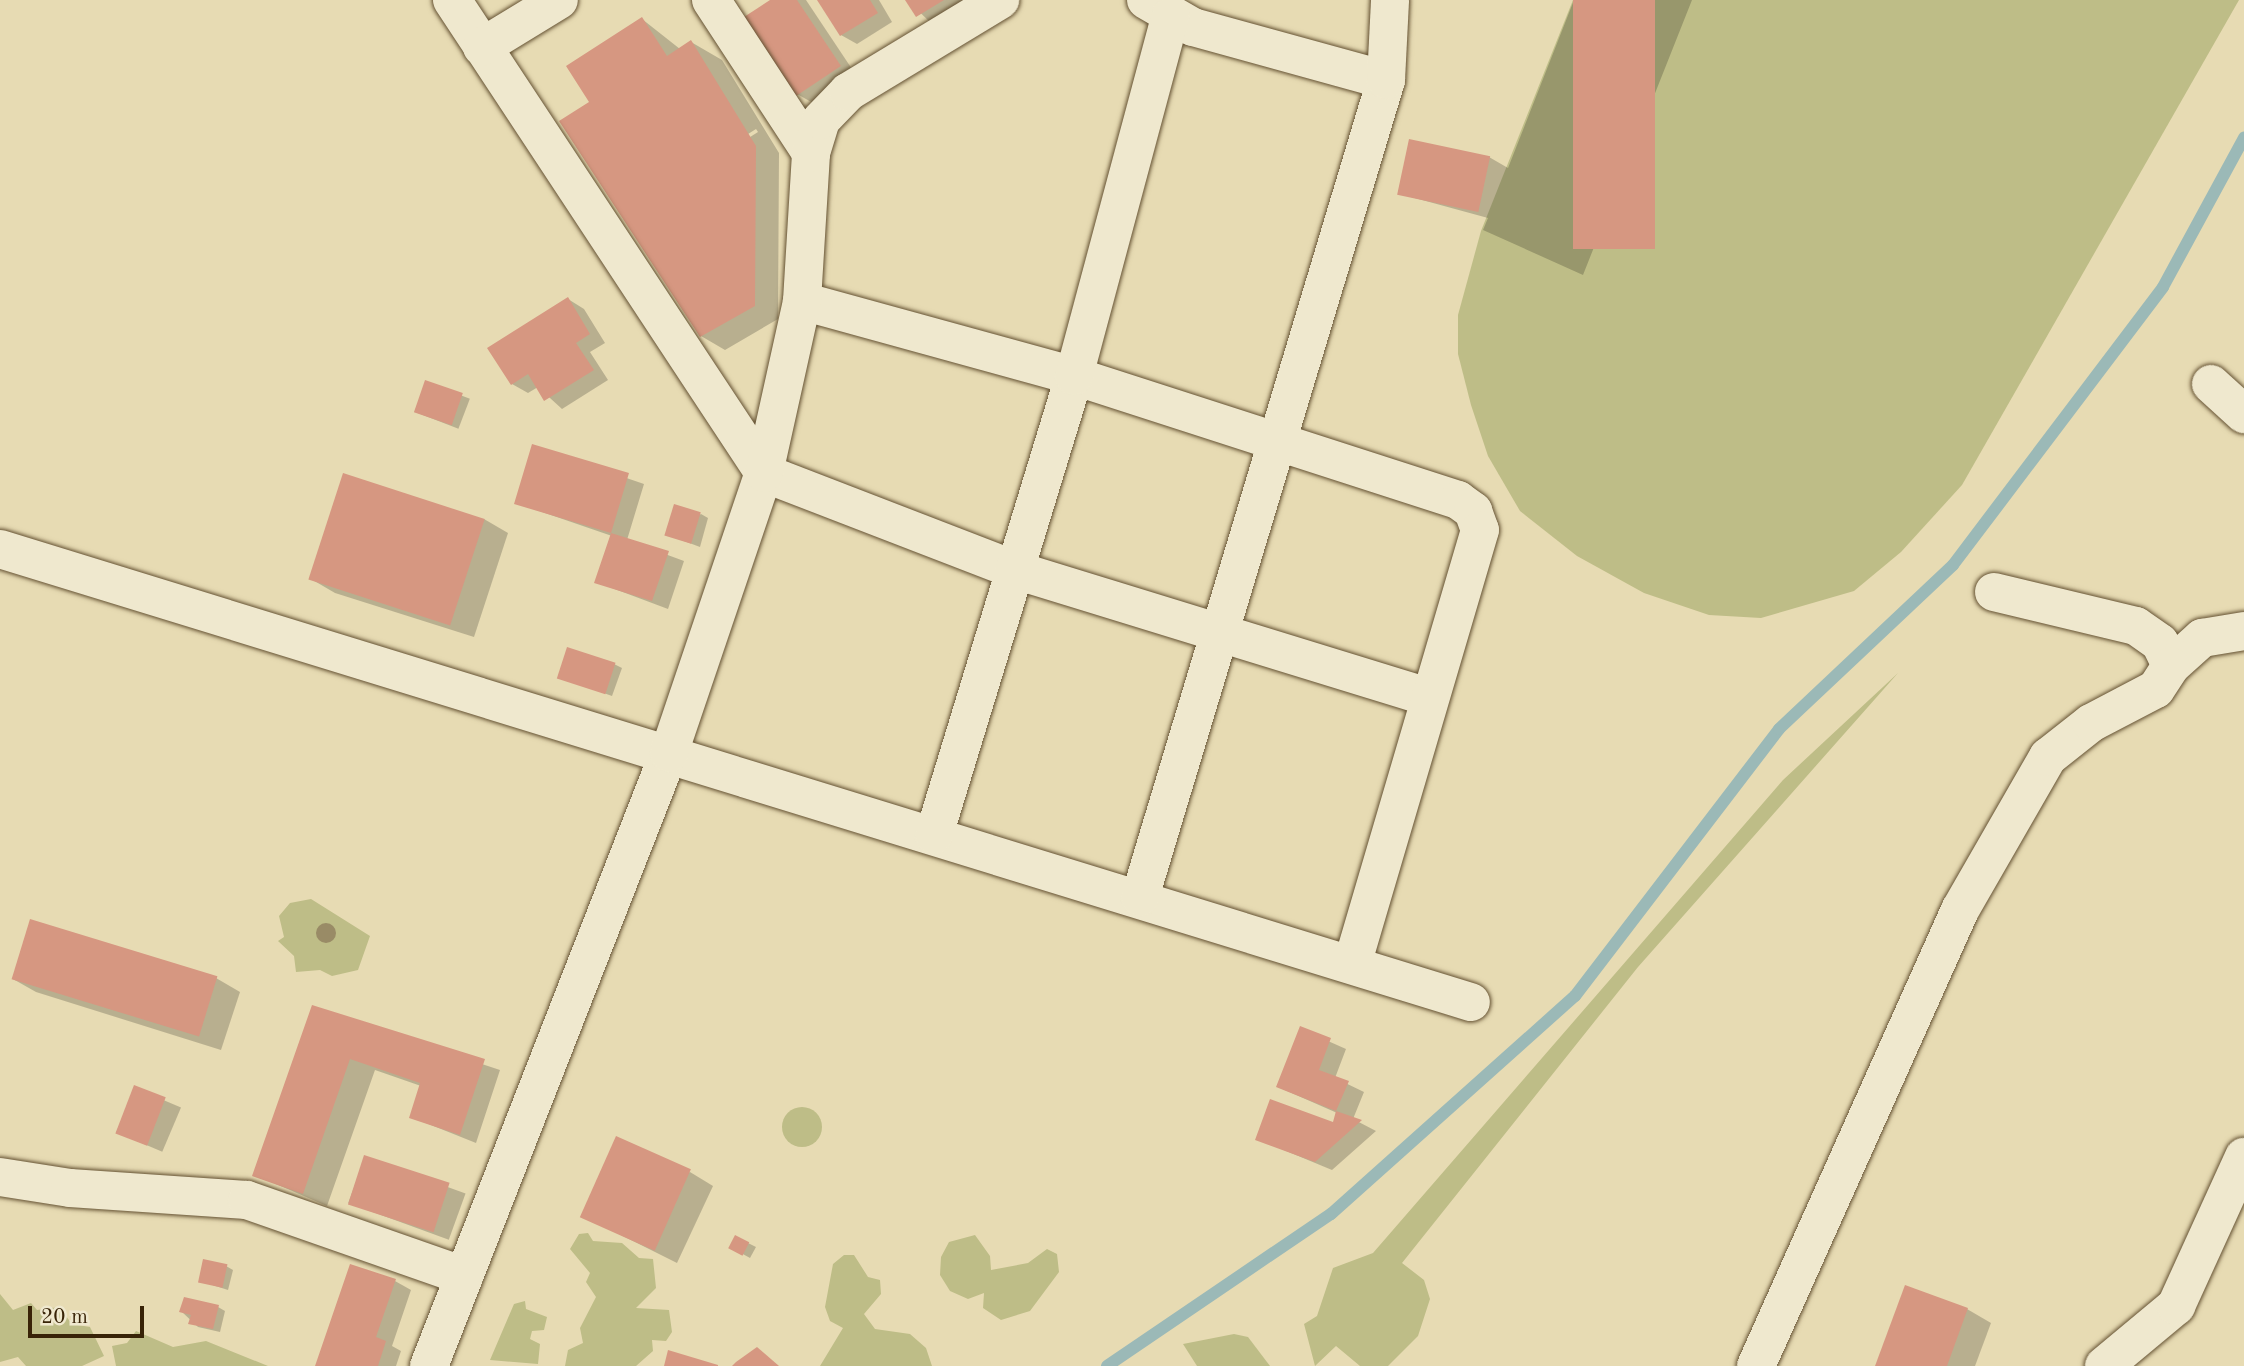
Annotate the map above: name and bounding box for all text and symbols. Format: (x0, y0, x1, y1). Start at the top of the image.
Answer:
scale bar (32, 1292, 147, 1336)
text: 20 m (41, 1307, 88, 1328)

